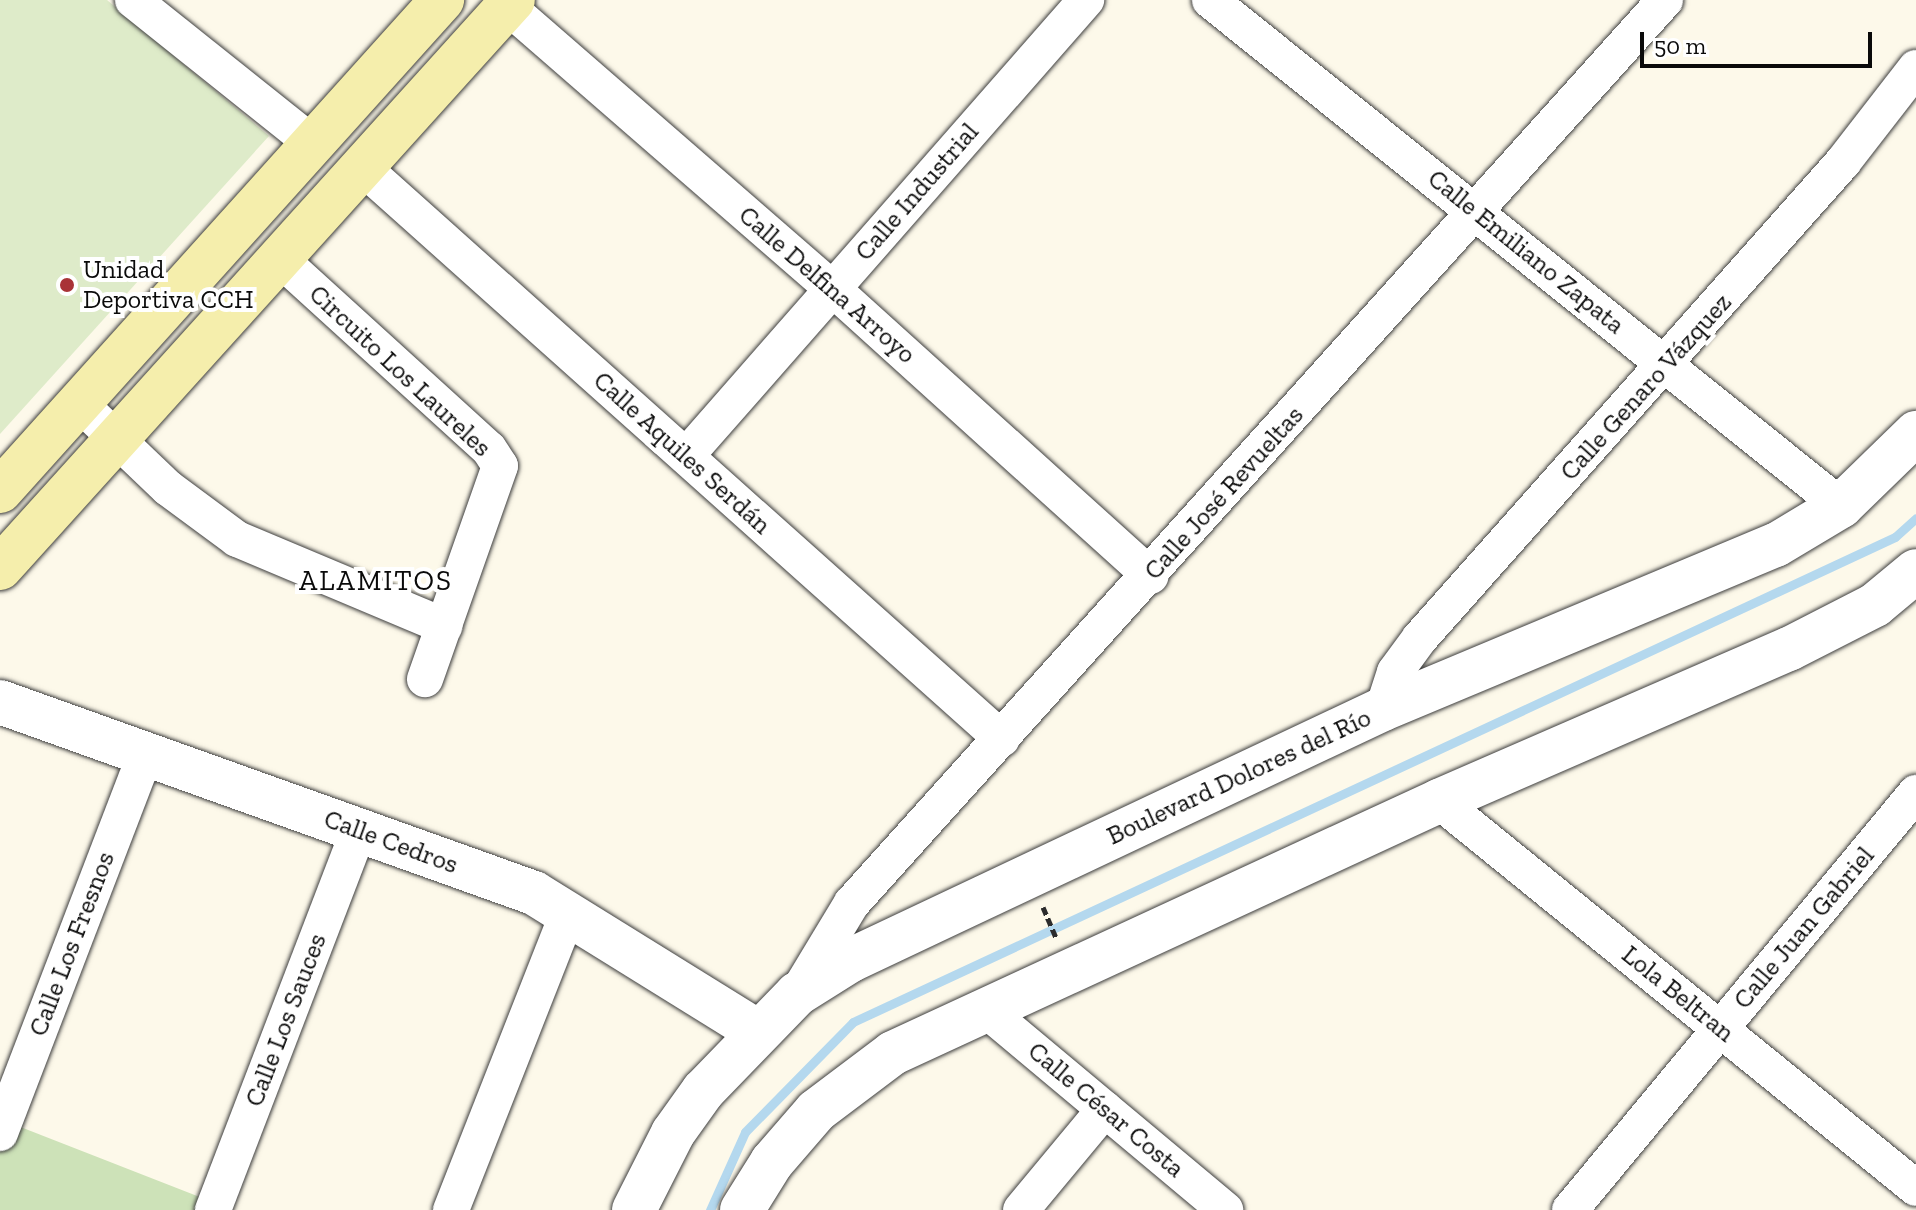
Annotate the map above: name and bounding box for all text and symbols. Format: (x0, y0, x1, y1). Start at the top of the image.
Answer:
scale bar (1644, 16, 1876, 66)
text: 50 m (1654, 31, 1706, 60)
street label: Calle Industrial (849, 117, 985, 267)
street label: Calle Emiliano Zapata (1421, 163, 1631, 341)
street label: Calle Delfina Arroyo (732, 199, 922, 371)
place label: Unidad Deportiva CCH (83, 254, 254, 316)
marker: Unidad Deportiva CCH (58, 276, 76, 294)
street label: Circuito Los Laureles (302, 279, 498, 463)
street label: Calle Genaro Vázquez (1554, 287, 1738, 487)
street label: Calle Aquiles Serdán (587, 365, 777, 541)
street label: Calle José Revueltas (1138, 400, 1310, 586)
district label: ALAMITOS (299, 564, 453, 598)
street label: Boulevard Dolores del Río (1102, 702, 1376, 852)
street label: Calle Cedros (320, 803, 462, 881)
street label: Calle Juan Gabriel (1727, 840, 1881, 1016)
street label: Calle Los Fresnos (23, 847, 121, 1041)
street label: Calle Los Sauces (239, 929, 333, 1111)
street label: Lola Beltran (1615, 939, 1741, 1049)
street label: Calle César Costa (1021, 1035, 1191, 1185)

